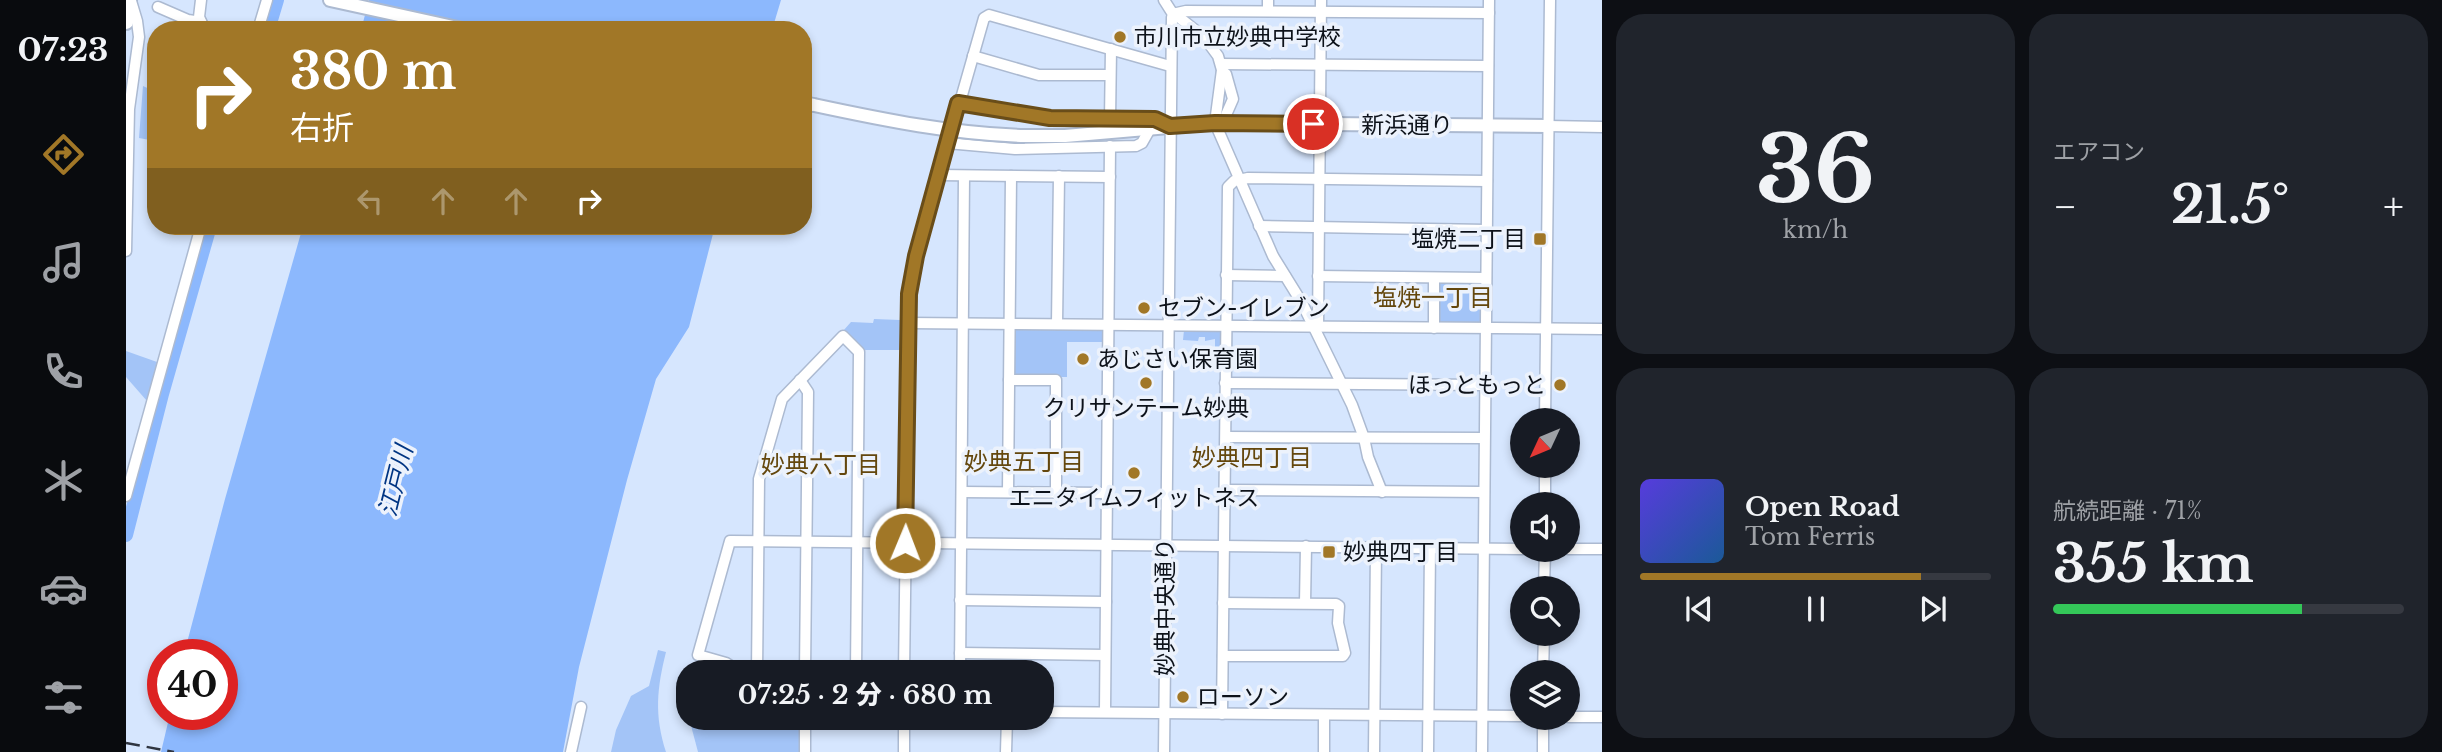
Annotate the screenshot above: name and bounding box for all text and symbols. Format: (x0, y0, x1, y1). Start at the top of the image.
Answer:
place label: 市川市立妙典中学校 (1134, 23, 1341, 51)
marker: 市川市立妙典中学校 (1112, 29, 1128, 45)
text: 07:23 (18, 30, 108, 70)
text: 380 m (290, 41, 457, 102)
icon: right (175, 49, 266, 140)
pin (1283, 94, 1343, 154)
icon: arrive (1294, 105, 1332, 143)
text: 右折 (290, 108, 354, 148)
street label: 新浜通り (1361, 111, 1453, 139)
text: 36 (1756, 114, 1875, 227)
icon: directions (39, 130, 88, 179)
text: エアコン (2053, 138, 2145, 166)
text: 21.5° (2171, 173, 2289, 237)
icon: left (351, 182, 389, 220)
icon: ahead (424, 182, 462, 220)
icon: ahead (497, 182, 535, 220)
icon: right (570, 182, 608, 220)
text: − (2053, 183, 2077, 230)
text: + (2383, 183, 2404, 230)
text: km/h (1783, 216, 1848, 244)
place label: 塩焼二丁目 (1411, 225, 1526, 253)
marker: 塩焼二丁目 (1532, 231, 1548, 247)
icon: music (39, 238, 88, 287)
district label: 塩焼一丁目 (1373, 283, 1493, 312)
place label: セブン-イレブン (1158, 294, 1330, 322)
marker: セブン-イレブン (1136, 300, 1152, 316)
place label: あじさい保育園 (1097, 345, 1258, 373)
icon: phone (39, 347, 88, 396)
marker: あじさい保育園 (1075, 351, 1091, 367)
place label: ほっともっと (1408, 371, 1546, 399)
marker: クリサンテーム妙典 (1138, 375, 1154, 391)
marker: ほっともっと (1552, 377, 1568, 393)
place label: クリサンテーム妙典 (1043, 394, 1249, 422)
north arrow (1510, 408, 1580, 478)
map controls (1510, 408, 1580, 730)
water label: 江戸川 (373, 440, 419, 519)
district label: 妙典四丁目 (1192, 443, 1312, 472)
district label: 妙典五丁目 (964, 447, 1084, 476)
district label: 妙典六丁目 (761, 450, 881, 479)
icon: climate (39, 456, 88, 505)
marker: エニタイムフィットネス (1126, 465, 1142, 481)
place label: エニタイムフィットネス (1009, 484, 1259, 512)
text: Open Road (1745, 491, 1900, 523)
button: sound (1510, 492, 1580, 562)
text: 航続距離 · 71% (2053, 497, 2202, 525)
position arrow (868, 506, 942, 580)
text: Tom Ferris (1745, 523, 1875, 551)
text: 355 km (2053, 532, 2254, 596)
street label: 妙典中央通り (1151, 538, 1179, 676)
place label: 妙典四丁目 (1343, 538, 1458, 566)
marker: 妙典四丁目 (1321, 544, 1337, 560)
icon: car (39, 564, 88, 613)
button: search (1510, 576, 1580, 646)
icon: previous (1680, 590, 1718, 628)
icon: pause (1797, 590, 1835, 628)
icon: next (1914, 590, 1952, 628)
speed limit sign: 40 (147, 639, 238, 730)
button: layers (1510, 660, 1580, 730)
icon: filters (39, 673, 88, 722)
text: 07:25 · 2 分 · 680 m (738, 679, 992, 711)
place label: ローソン (1197, 683, 1289, 711)
marker: ローソン (1175, 689, 1191, 705)

